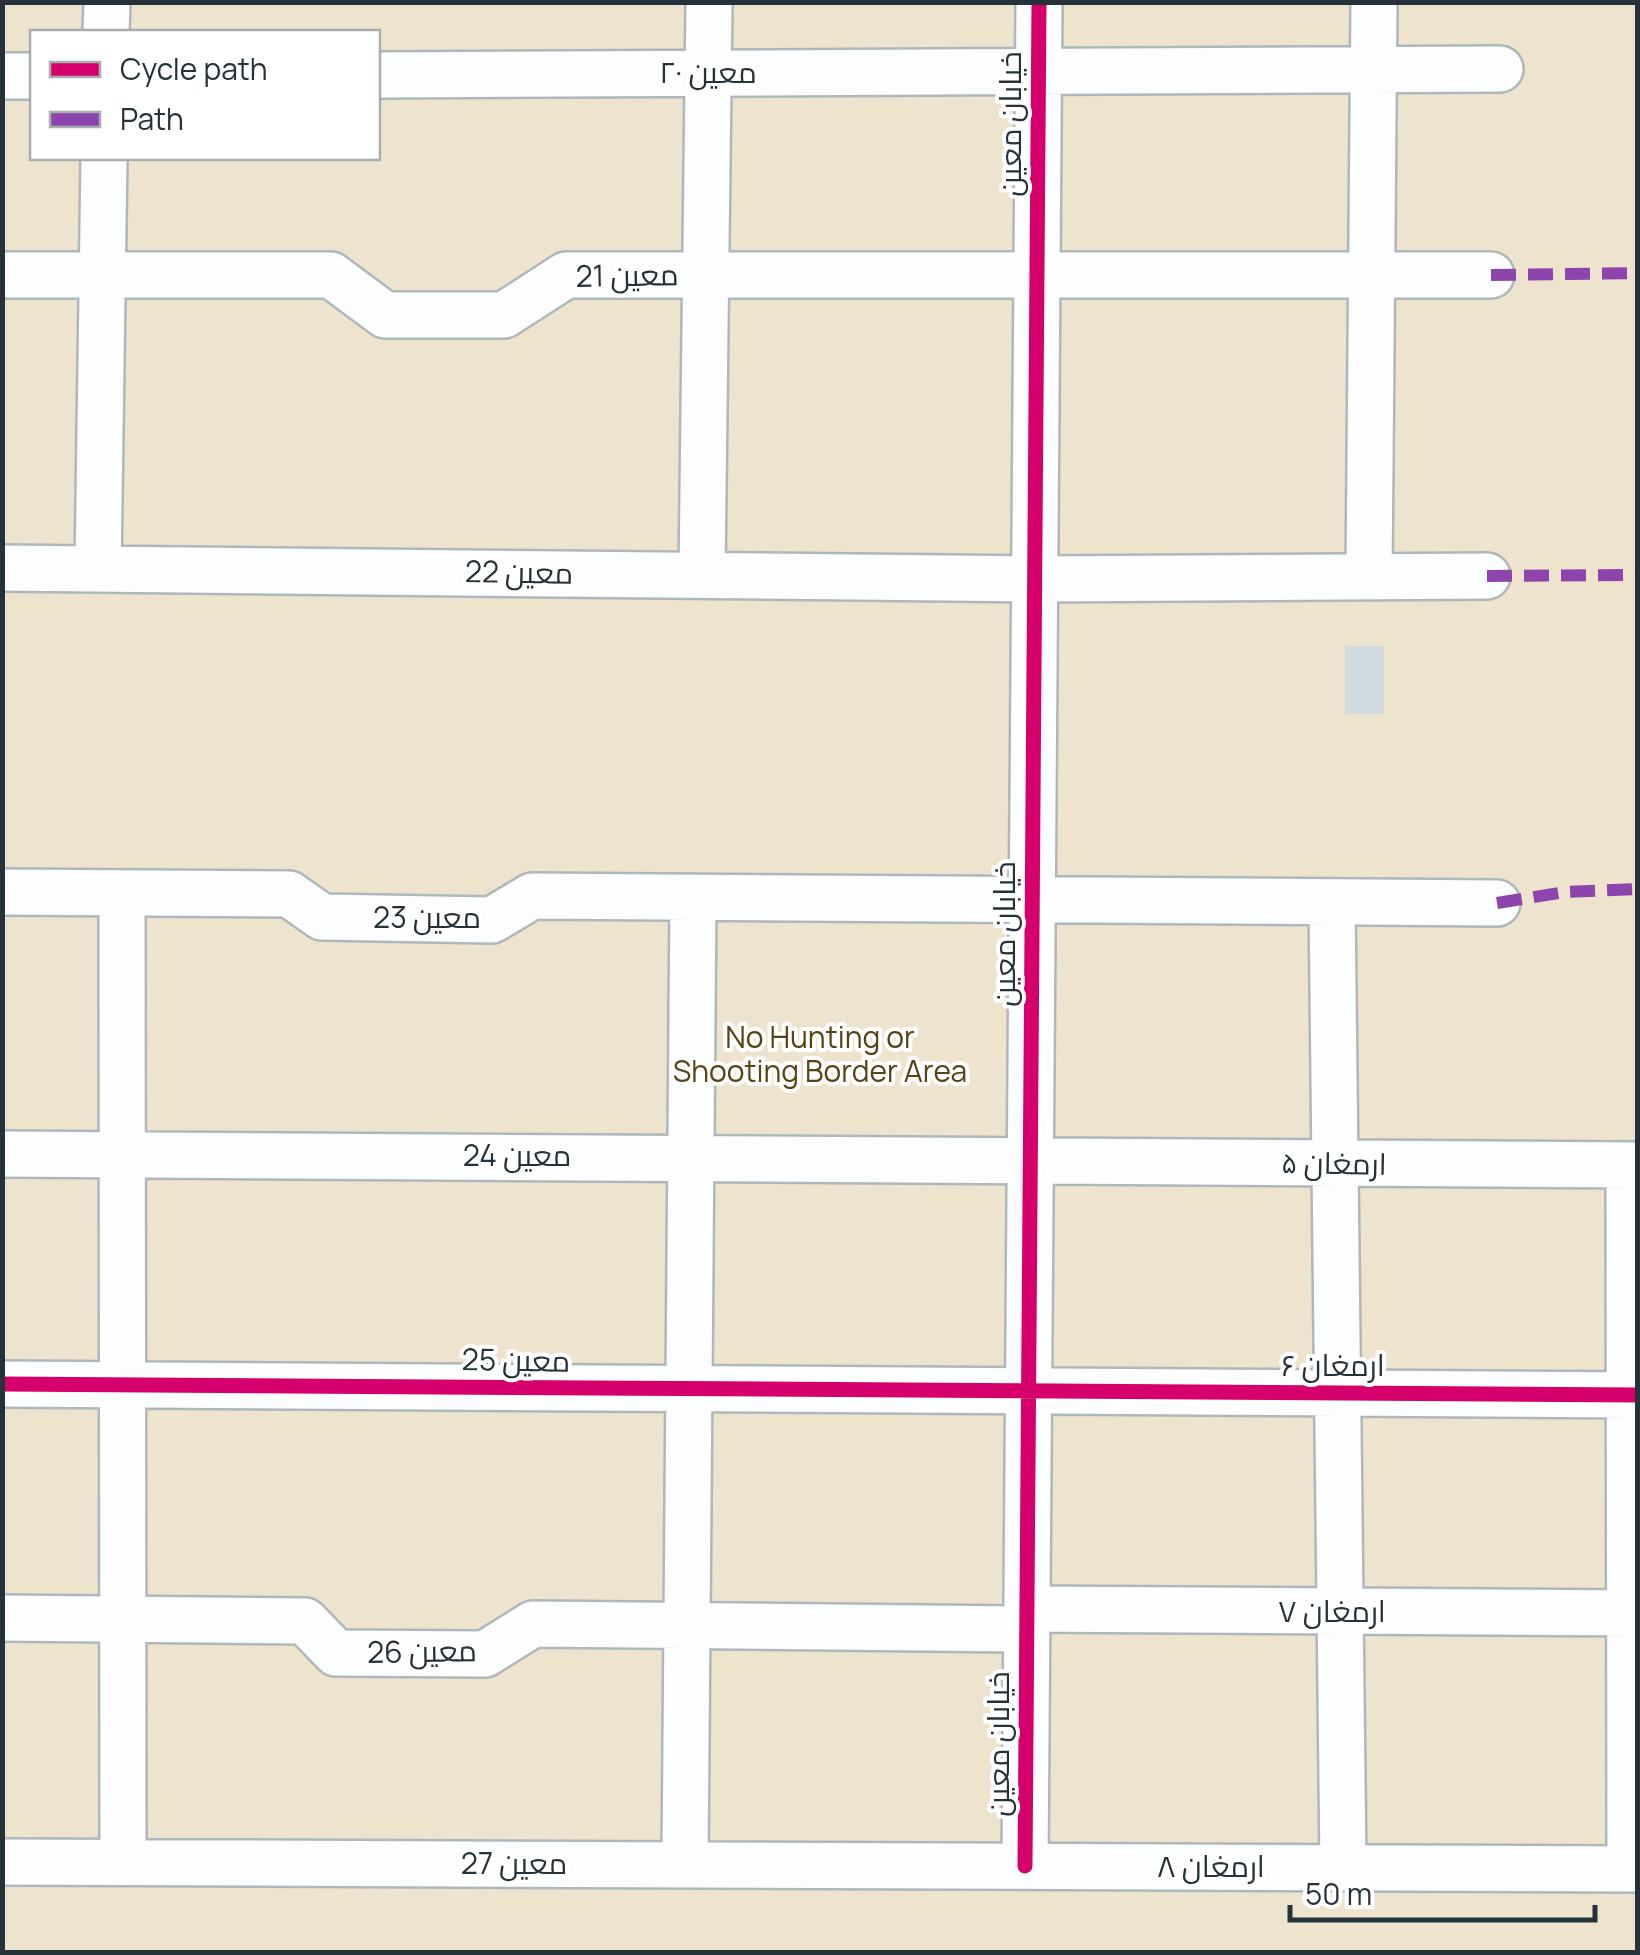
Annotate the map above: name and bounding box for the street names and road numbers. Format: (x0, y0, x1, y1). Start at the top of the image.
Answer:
street label: معین ۲۰ (659, 51, 757, 92)
street label: خیابان معین (989, 51, 1030, 197)
street label: معین 21 (575, 253, 679, 296)
street label: معین 22 (465, 550, 574, 593)
street label: خیابان معین (983, 861, 1024, 1007)
street label: معین 23 (373, 896, 481, 937)
street label: معین 24 (463, 1134, 571, 1175)
street label: ارمغان ۵ (1281, 1141, 1387, 1184)
street label: معین 25 (461, 1338, 571, 1381)
street label: ارمغان ۶ (1281, 1344, 1385, 1385)
street label: ارمغان ۷ (1278, 1590, 1386, 1631)
street label: معین 26 (367, 1629, 477, 1672)
street label: خیابان معین (977, 1671, 1018, 1817)
street label: معین 27 (461, 1842, 567, 1883)
street label: ارمغان ۸ (1157, 1845, 1265, 1886)

